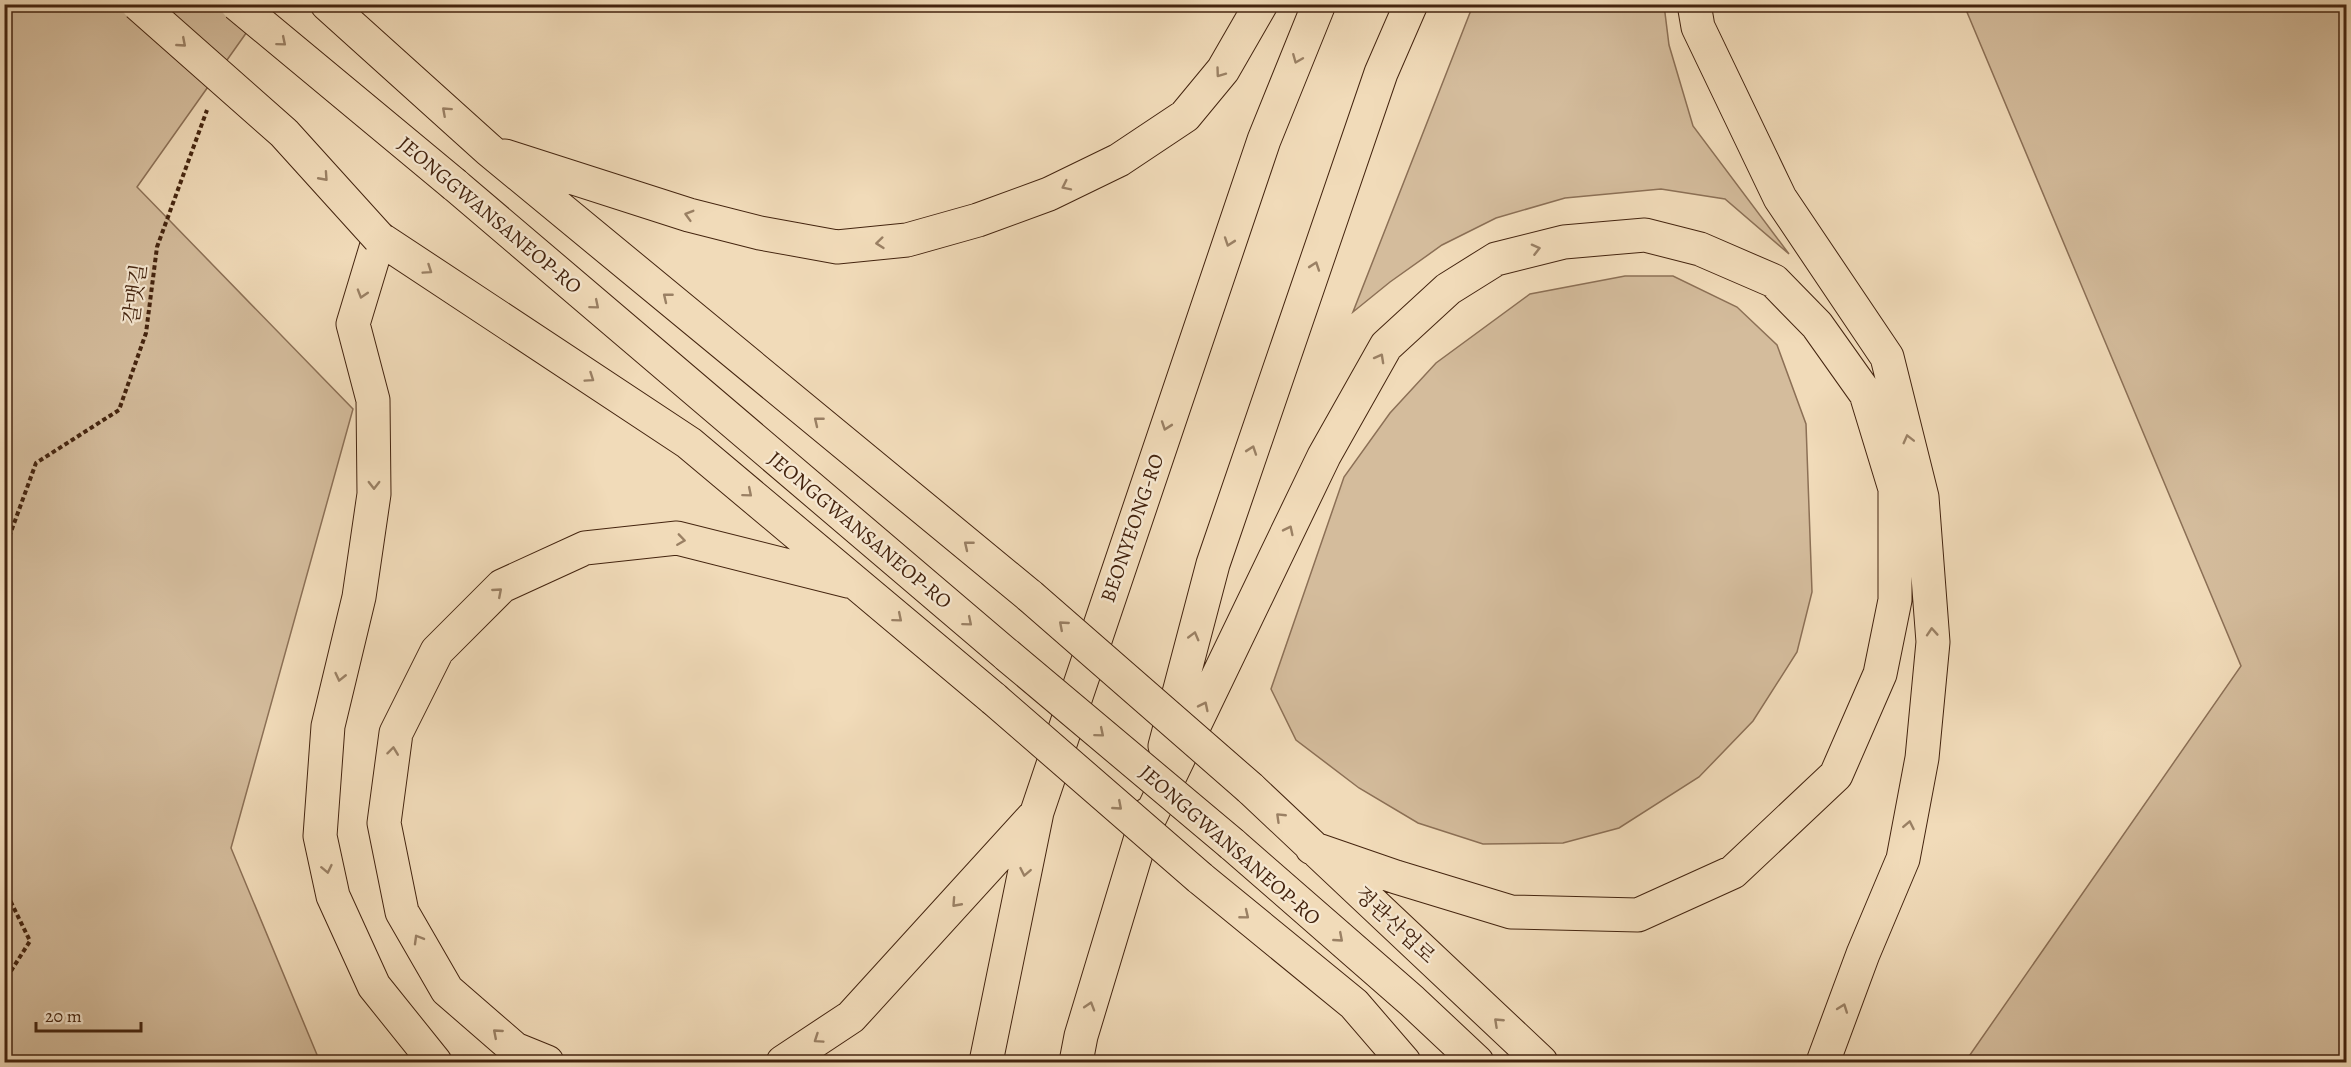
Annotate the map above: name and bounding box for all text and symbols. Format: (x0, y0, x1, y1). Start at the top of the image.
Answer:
one-way arrow (275, 35, 286, 46)
one-way arrow (175, 36, 186, 47)
one-way arrow (1292, 53, 1304, 64)
one-way arrow (1217, 66, 1228, 77)
one-way arrow (442, 107, 452, 118)
street label: JEONGGWANSANEOP-RO (392, 130, 588, 300)
one-way arrow (317, 170, 328, 180)
one-way arrow (1061, 179, 1072, 191)
one-way arrow (684, 210, 695, 222)
one-way arrow (875, 236, 884, 249)
one-way arrow (1224, 236, 1237, 247)
one-way arrow (1531, 243, 1541, 256)
one-way arrow (1307, 261, 1320, 272)
street label: 갈맷길 (117, 262, 153, 326)
one-way arrow (422, 263, 432, 275)
one-way arrow (357, 288, 369, 299)
one-way arrow (663, 294, 674, 305)
one-way arrow (588, 298, 599, 309)
one-way arrow (1373, 353, 1384, 364)
one-way arrow (584, 371, 595, 382)
one-way arrow (814, 418, 825, 429)
one-way arrow (1161, 420, 1174, 431)
one-way arrow (1902, 434, 1915, 444)
street label: JEONGGWANSANEOP-RO (762, 445, 958, 615)
one-way arrow (1244, 445, 1257, 456)
street label: BEONYEONG-RO (1093, 450, 1171, 606)
one-way arrow (368, 480, 380, 489)
one-way arrow (741, 485, 752, 496)
one-way arrow (1281, 525, 1293, 536)
one-way arrow (676, 534, 686, 546)
one-way arrow (964, 542, 975, 553)
one-way arrow (491, 588, 501, 599)
one-way arrow (891, 610, 902, 621)
one-way arrow (961, 615, 972, 626)
one-way arrow (1059, 621, 1070, 632)
one-way arrow (1926, 627, 1939, 636)
one-way arrow (1186, 631, 1199, 641)
one-way arrow (335, 671, 348, 681)
one-way arrow (1197, 701, 1208, 712)
one-way arrow (1093, 726, 1104, 737)
one-way arrow (387, 747, 399, 756)
street label: JEONGGWANSANEOP-RO (1133, 758, 1327, 932)
one-way arrow (1111, 799, 1122, 810)
one-way arrow (1276, 813, 1286, 824)
one-way arrow (1902, 820, 1915, 830)
one-way arrow (320, 864, 333, 874)
one-way arrow (1019, 867, 1032, 877)
street label: 정관산업로 (1348, 880, 1442, 970)
one-way arrow (952, 896, 963, 907)
one-way arrow (1239, 907, 1250, 918)
one-way arrow (1332, 931, 1343, 942)
one-way arrow (413, 935, 425, 946)
scale bar (36, 995, 141, 1033)
one-way arrow (1083, 1001, 1095, 1012)
one-way arrow (1836, 1003, 1849, 1014)
text: 20 m (45, 1004, 82, 1028)
one-way arrow (1495, 1018, 1505, 1029)
one-way arrow (493, 1029, 504, 1040)
one-way arrow (814, 1032, 825, 1043)

